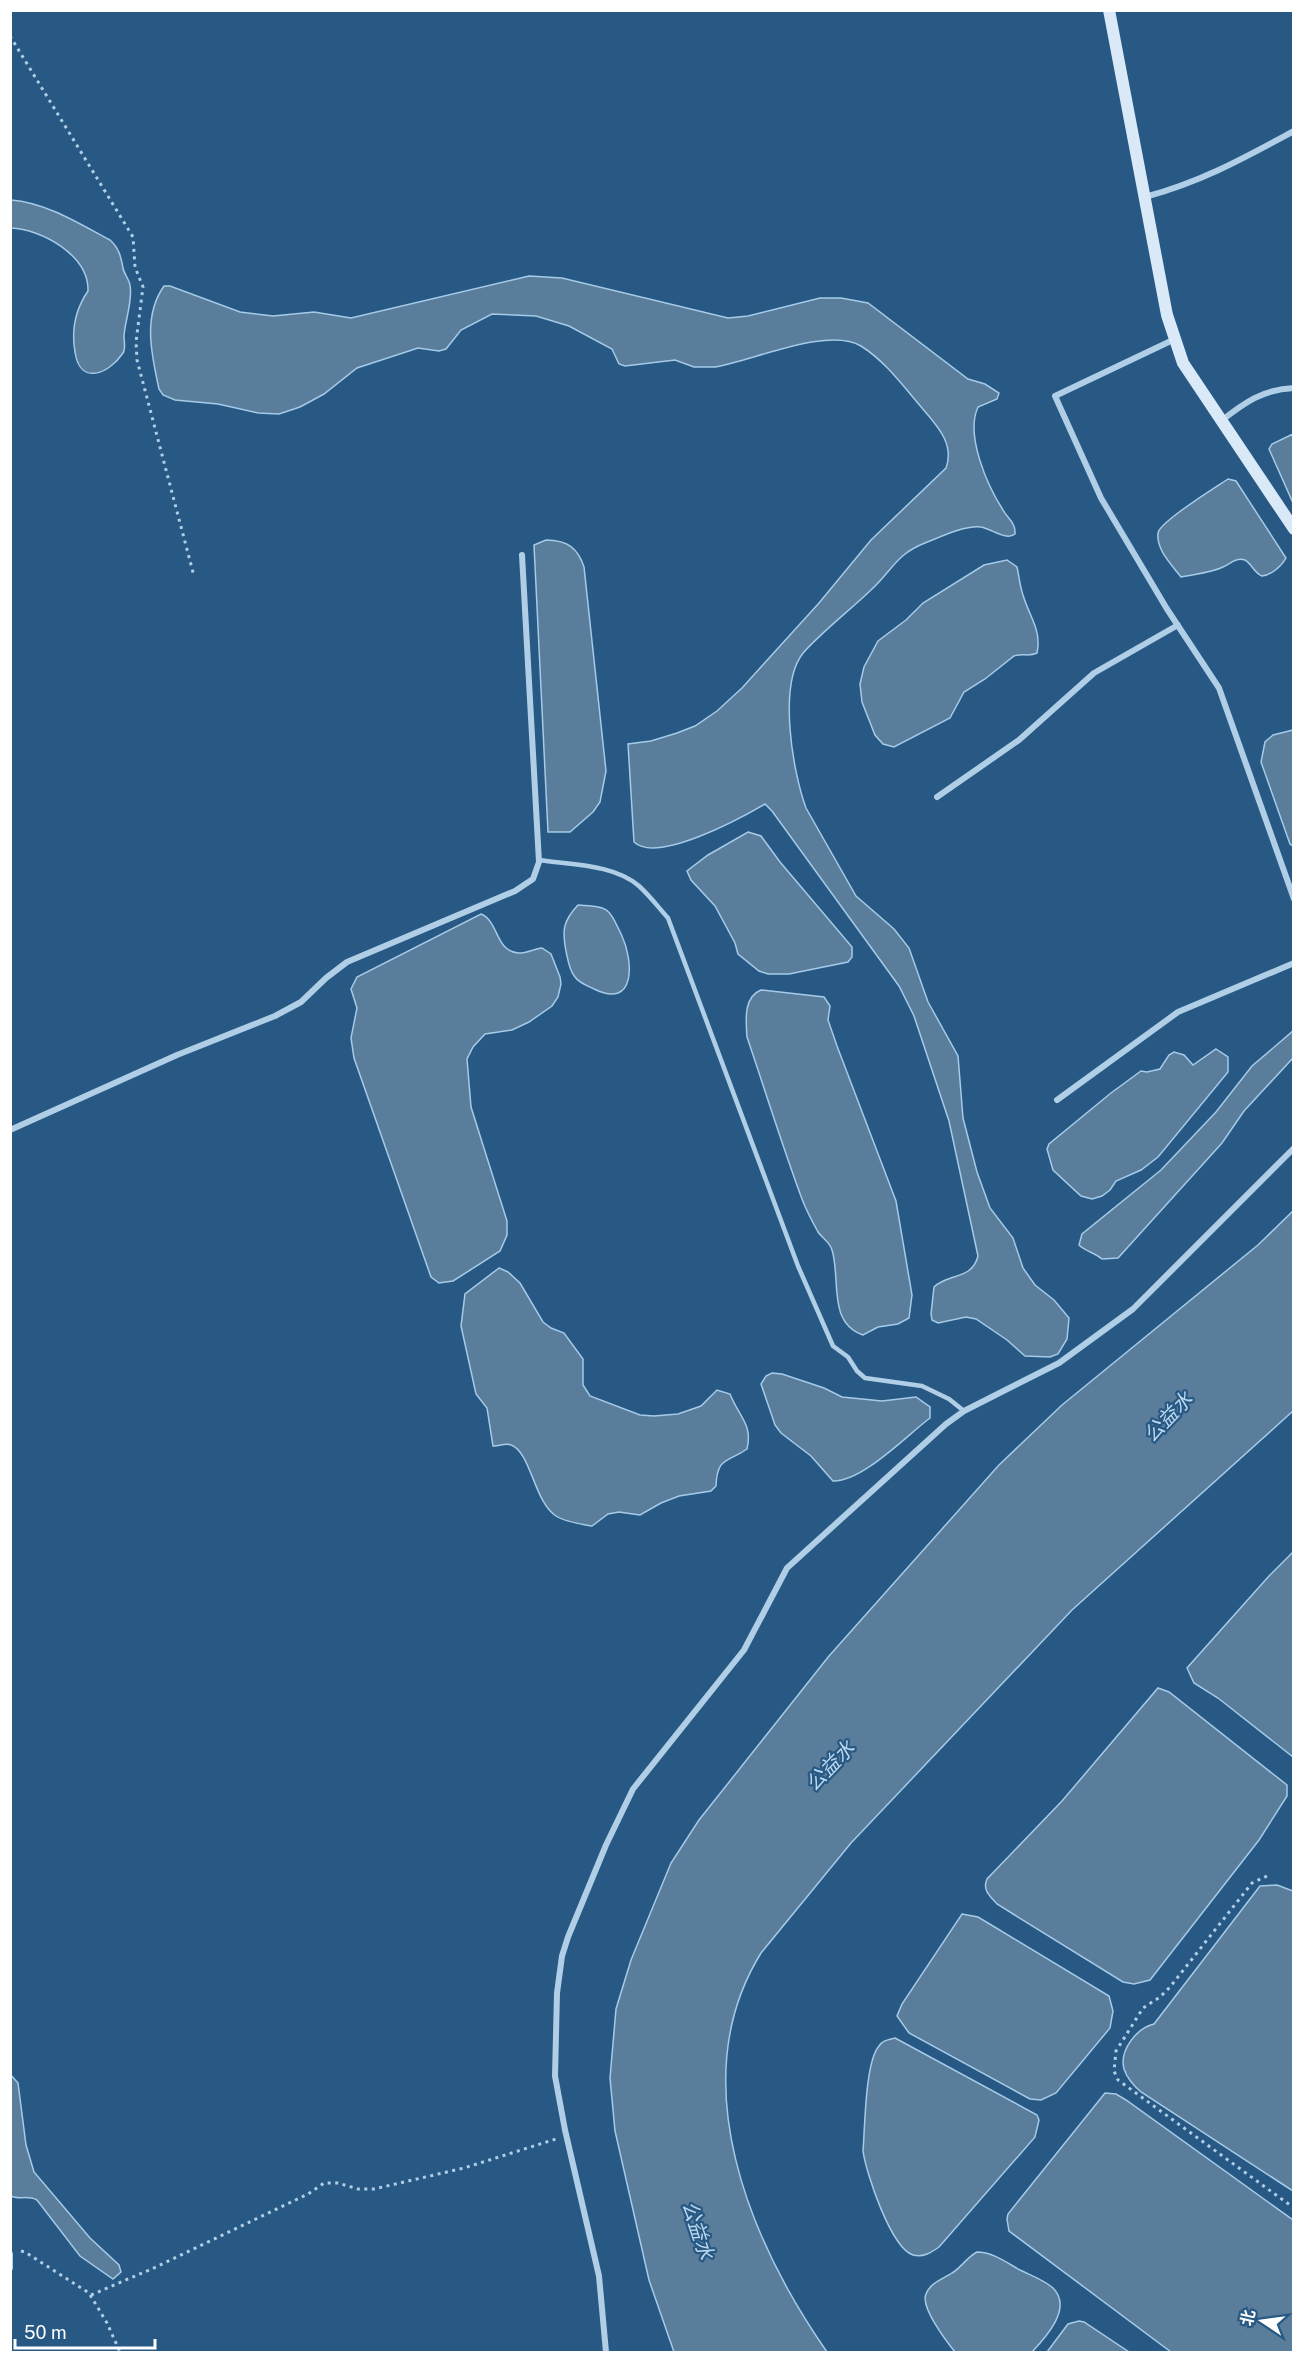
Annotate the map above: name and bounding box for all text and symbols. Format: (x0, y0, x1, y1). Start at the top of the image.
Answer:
water label: 公益水 (1139, 1386, 1198, 1447)
water label: 公益水 (801, 1735, 860, 1796)
water label: 公益水 (677, 2198, 719, 2263)
north arrow (1232, 2291, 1292, 2351)
text: 北 (1237, 2308, 1259, 2328)
scale bar (15, 2312, 154, 2350)
text: 50 m (24, 2322, 67, 2343)

